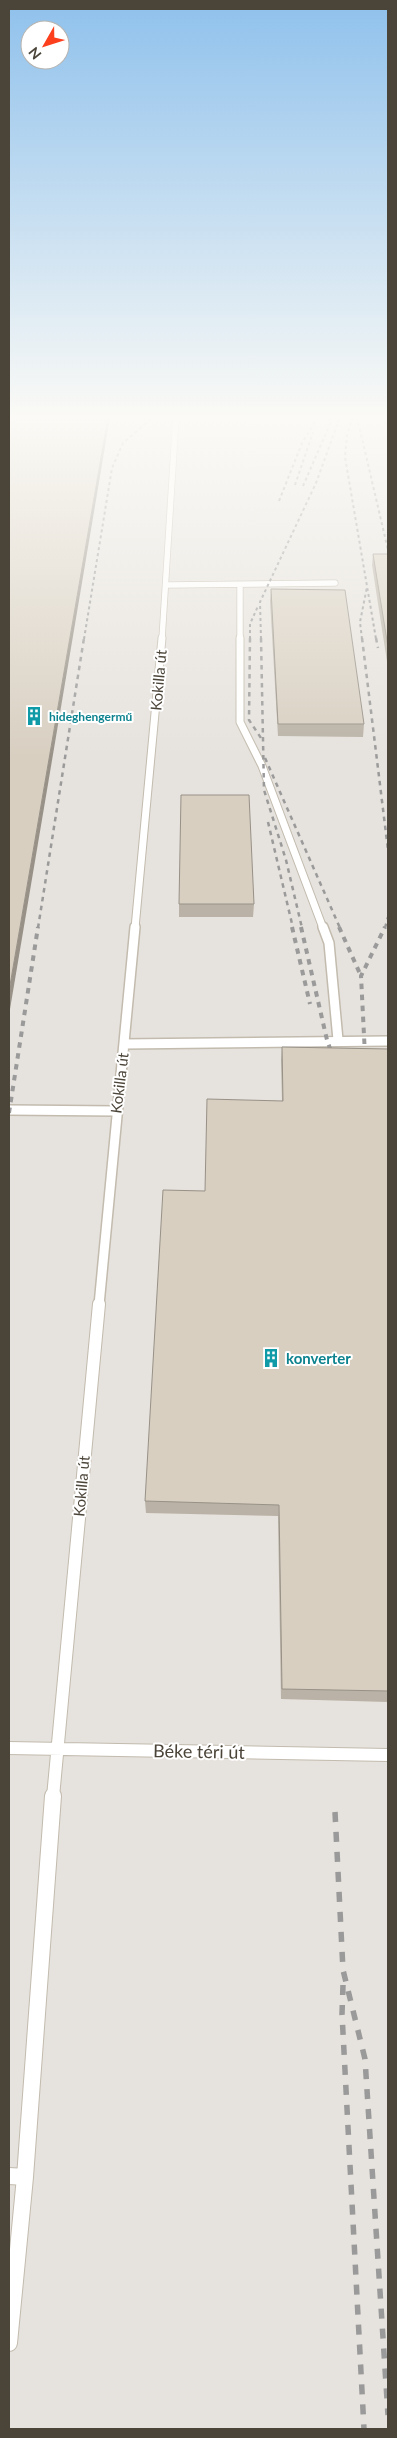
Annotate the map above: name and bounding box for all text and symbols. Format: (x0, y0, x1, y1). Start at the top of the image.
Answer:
north arrow (20, 20, 70, 70)
text: N (25, 44, 45, 63)
street label: Kokilla út (146, 648, 170, 711)
building icon: hideghengermű (23, 705, 45, 727)
place label: hideghengermű (49, 709, 132, 724)
street label: Kokilla út (106, 1051, 132, 1114)
building icon: konverter (260, 1347, 282, 1369)
place label: konverter (286, 1349, 351, 1367)
street label: Kokilla út (69, 1454, 93, 1517)
street label: Béke téri út (153, 1739, 246, 1763)

